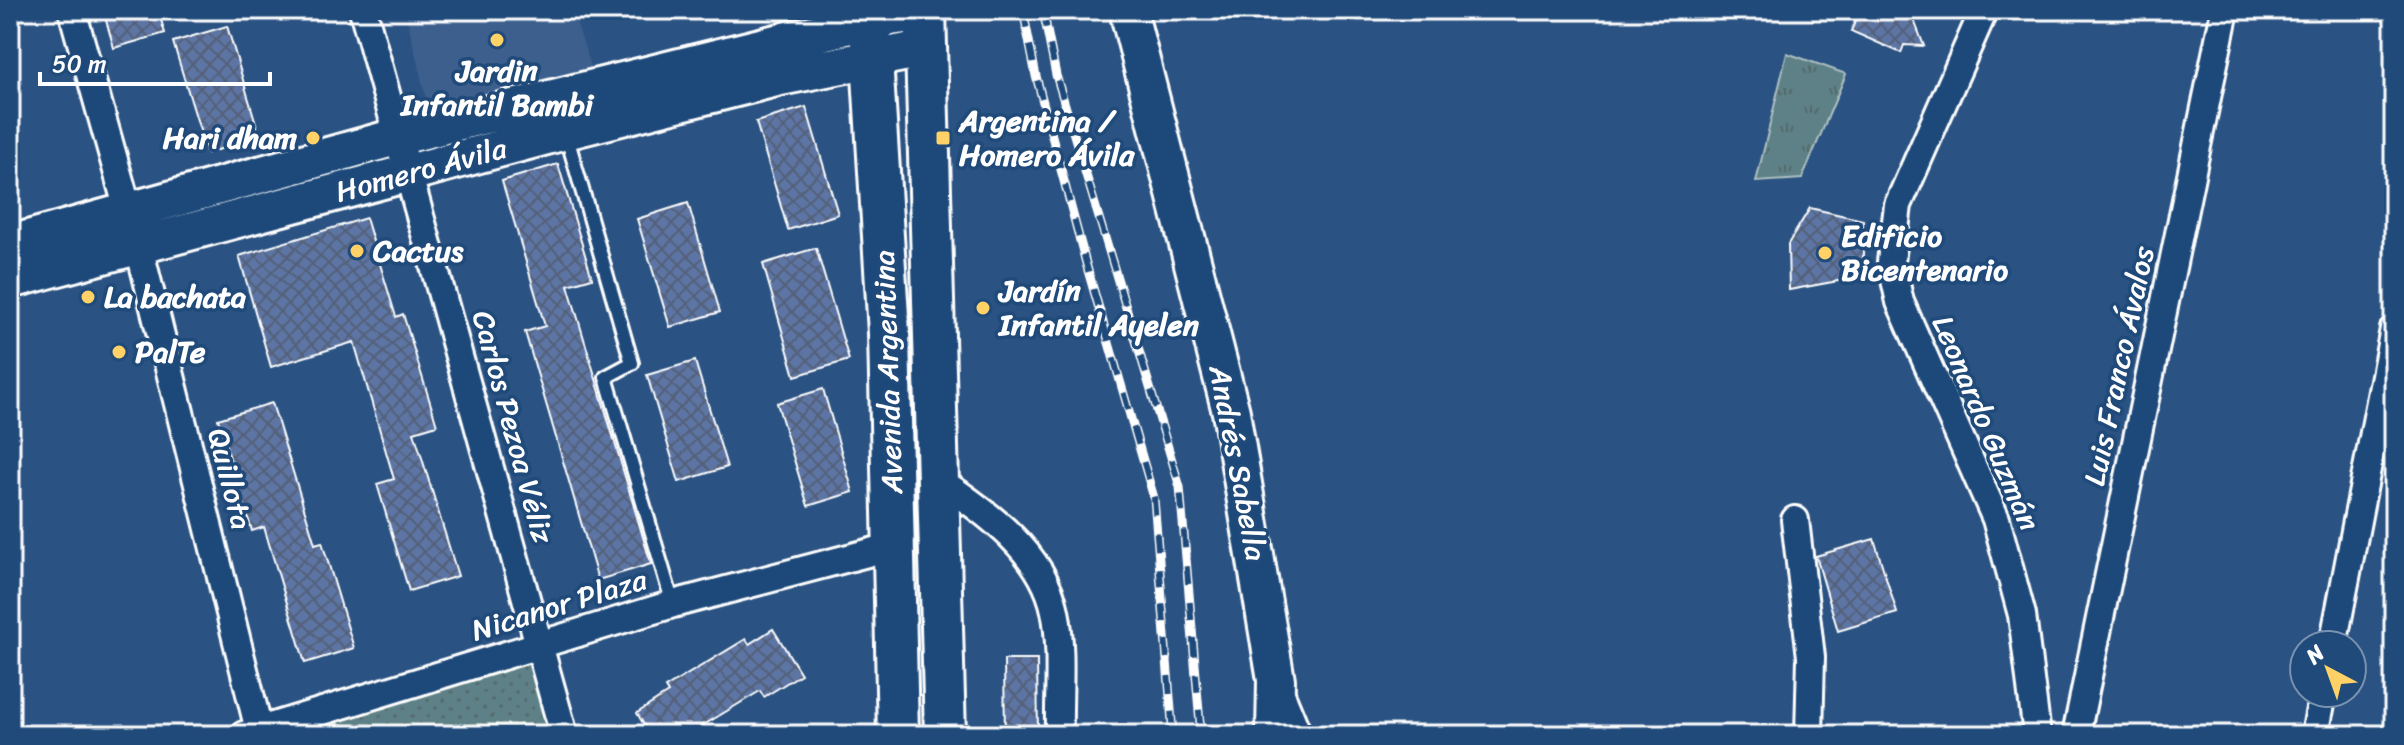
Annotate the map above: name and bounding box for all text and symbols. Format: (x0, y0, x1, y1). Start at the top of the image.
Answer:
marker: Jardin Infantil Bambi (488, 31, 506, 49)
scale bar (40, 36, 270, 86)
text: 50 m (52, 43, 107, 85)
place label: Jardin Infantil Bambi (399, 44, 595, 132)
place label: Argentina / Homero Ávila (957, 94, 1135, 182)
place label: Hari dham (163, 111, 297, 165)
street label: Homero Ávila (329, 121, 514, 219)
marker: Hari dham (304, 129, 322, 147)
marker: Argentina / Homero Ávila (934, 129, 952, 147)
place label: Edificio Bicentenario (1841, 209, 2008, 297)
place label: Cactus (372, 224, 464, 278)
street label: Luis Franco Ávalos (2067, 241, 2171, 491)
marker: Cactus (348, 242, 366, 260)
marker: Edificio Bicentenario (1816, 244, 1834, 262)
street label: Avenida Argentina (857, 249, 919, 496)
place label: Jardín Infantil Ayelen (997, 264, 1200, 352)
place label: La bachata (104, 270, 246, 324)
marker: La bachata (79, 288, 97, 306)
marker: Jardín Infantil Ayelen (974, 299, 992, 317)
street label: Carlos Pezoa Véliz (456, 304, 570, 550)
street label: Leonardo Guzmán (1916, 306, 2056, 540)
place label: PalTe (135, 325, 206, 379)
marker: PalTe (110, 343, 128, 361)
street label: Andrés Sabella (1192, 359, 1283, 566)
street label: Quillota (191, 423, 269, 535)
street label: Nicanor Plaza (464, 552, 655, 657)
north arrow (2288, 629, 2368, 709)
text: N (2296, 634, 2334, 675)

